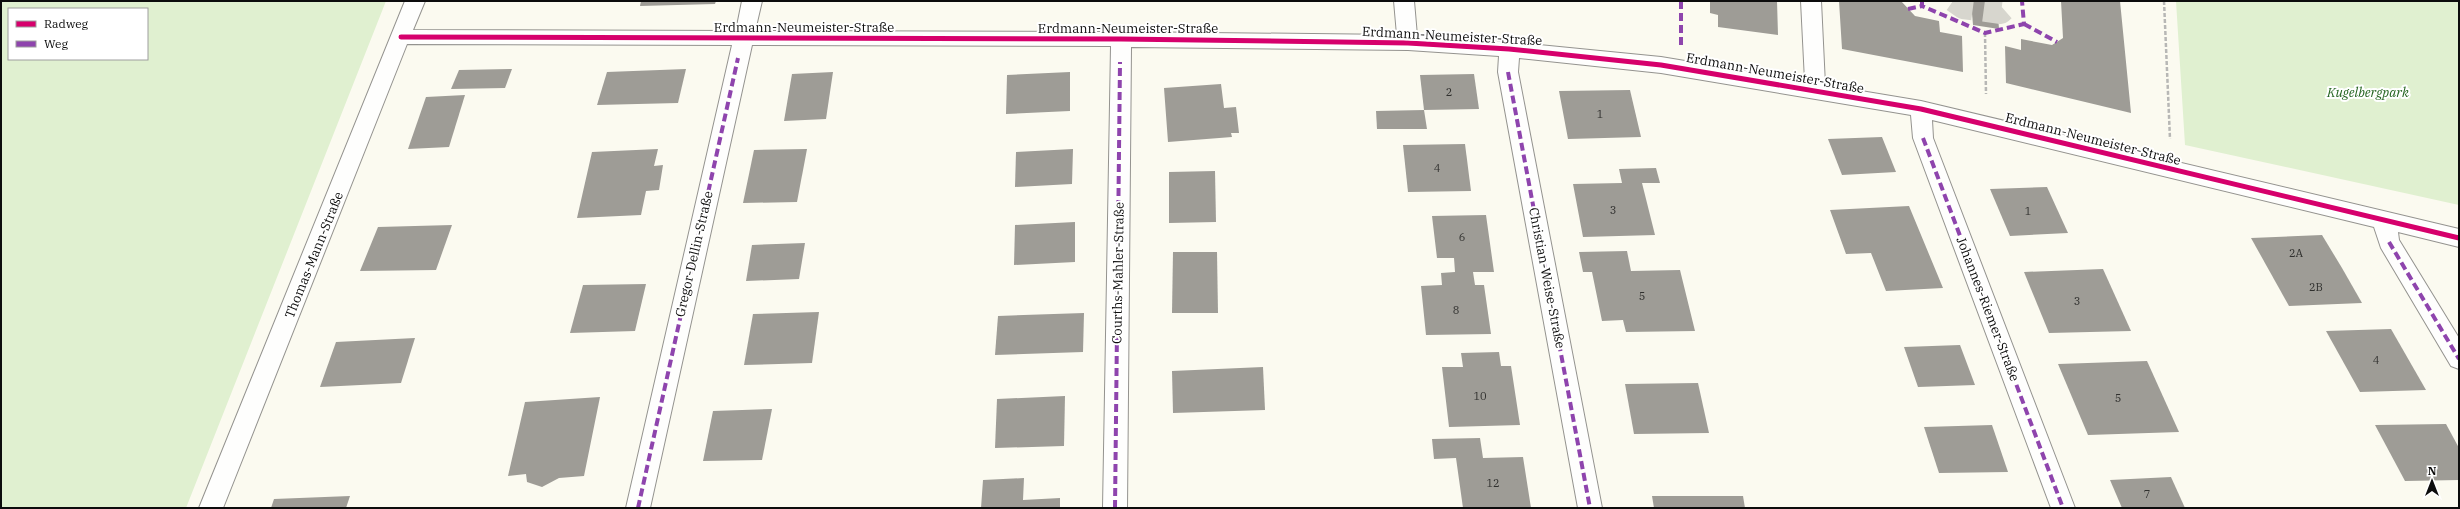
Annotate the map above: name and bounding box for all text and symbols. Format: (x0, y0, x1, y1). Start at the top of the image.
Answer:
legend (8, 8, 148, 60)
text: Radweg (44, 16, 89, 31)
street label: Erdmann-Neumeister-Straße (714, 19, 894, 36)
street label: Erdmann-Neumeister-Straße (1038, 20, 1218, 37)
street label: Erdmann-Neumeister-Straße (1361, 23, 1543, 49)
text: Weg (44, 36, 69, 51)
street label: Erdmann-Neumeister-Straße (1685, 49, 1865, 97)
park label: Kugelbergpark (2326, 84, 2409, 101)
house number: 2 (1446, 85, 1452, 99)
house number: 1 (1597, 107, 1603, 121)
street label: Erdmann-Neumeister-Straße (2003, 109, 2183, 169)
house number: 4 (1434, 161, 1441, 175)
street label: Thomas-Mann-Straße (281, 189, 347, 321)
street label: Gregor-Dellin-Straße (671, 189, 717, 319)
street label: Courths-Mahler-Straße (1108, 202, 1128, 344)
house number: 3 (1610, 203, 1616, 217)
house number: 1 (2025, 204, 2031, 218)
street label: Christian-Weise-Straße (1525, 206, 1569, 350)
house number: 6 (1459, 230, 1465, 244)
street label: Johannes-Riemer-Straße (1953, 234, 2023, 384)
house number: 2A (2289, 246, 2304, 260)
house number: 2B (2309, 280, 2323, 294)
house number: 5 (1639, 289, 1645, 303)
house number: 3 (2074, 294, 2080, 308)
house number: 8 (1453, 303, 1459, 317)
house number: 4 (2373, 353, 2380, 367)
house number: 10 (1473, 389, 1487, 403)
house number: 5 (2115, 391, 2121, 405)
north arrow (2412, 461, 2452, 501)
text: N (2428, 464, 2437, 478)
house number: 12 (1486, 476, 1500, 490)
house number: 7 (2144, 487, 2150, 501)

